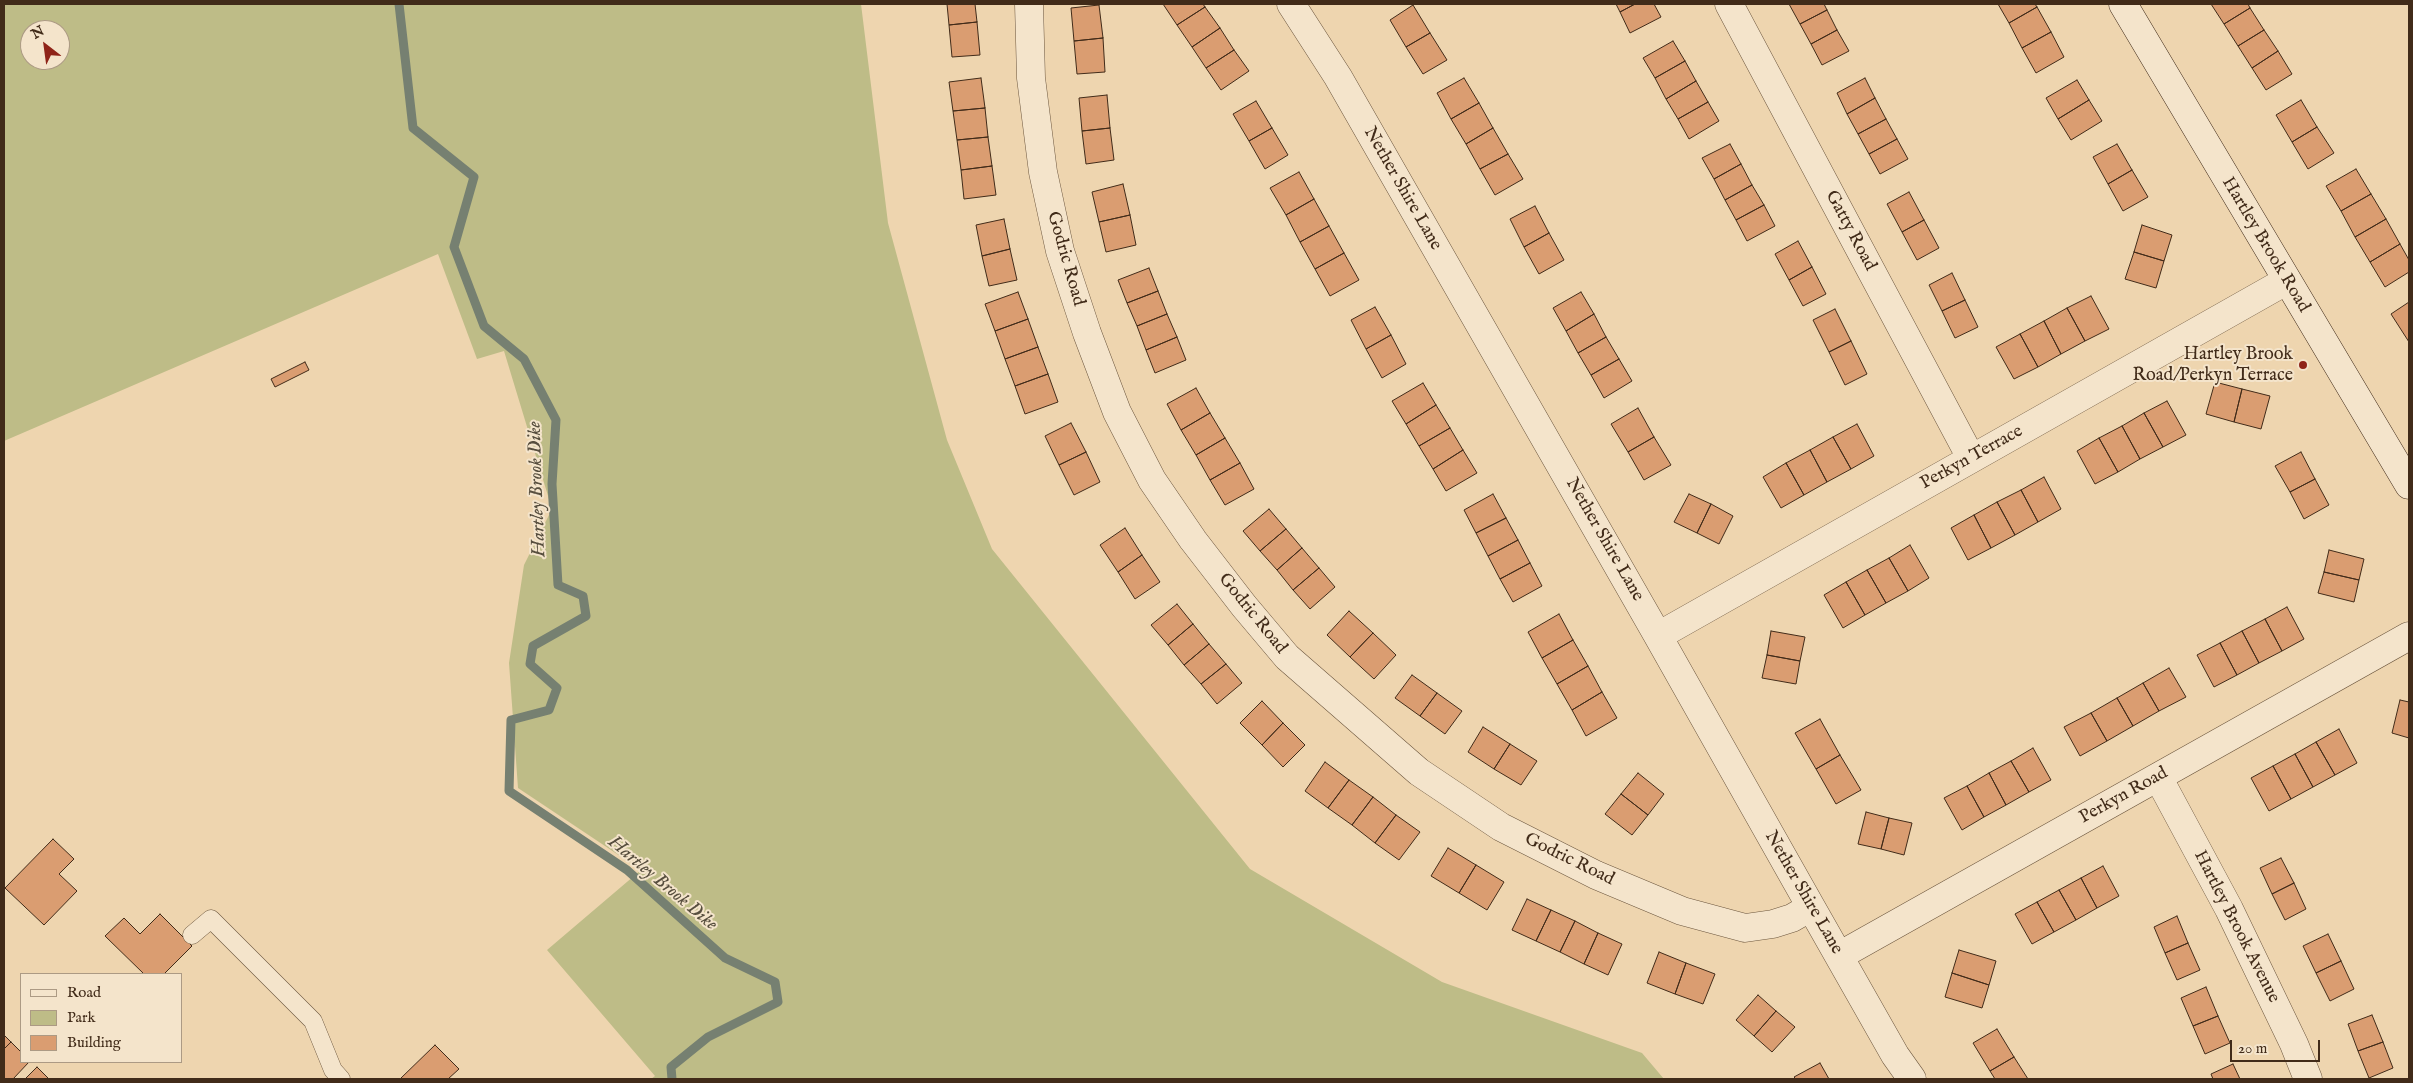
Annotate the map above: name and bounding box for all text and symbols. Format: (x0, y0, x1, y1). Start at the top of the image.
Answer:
north arrow (20, 20, 70, 70)
text: N (28, 22, 48, 44)
street label: Nether Shire Lane (1358, 124, 1446, 254)
street label: Hartley Brook Road (2216, 173, 2314, 317)
street label: Gatty Road (1820, 187, 1880, 275)
street label: Godric Road (1041, 209, 1089, 309)
place label: Hartley Brook Road/Perkyn Terrace (2132, 344, 2293, 386)
marker: Hartley Brook Road/Perkyn Terrace (2297, 359, 2309, 371)
water label: Hartley Brook Dike (524, 421, 552, 557)
street label: Perkyn Terrace (1917, 421, 2027, 495)
street label: Nether Shire Lane (1560, 475, 1648, 605)
street label: Godric Road (1213, 569, 1291, 659)
street label: Perkyn Road (2076, 763, 2172, 829)
street label: Nether Shire Lane (1759, 828, 1847, 958)
street label: Godric Road (1521, 829, 1617, 891)
water label: Hartley Brook Dike (603, 832, 721, 936)
street label: Hartley Brook Avenue (2188, 847, 2284, 1007)
legend (20, 973, 182, 1063)
text: Road (67, 983, 101, 1002)
text: Park (67, 1008, 96, 1027)
scale bar (2233, 1030, 2323, 1062)
text: Building (67, 1033, 121, 1052)
text: 20 m (2238, 1039, 2267, 1058)

